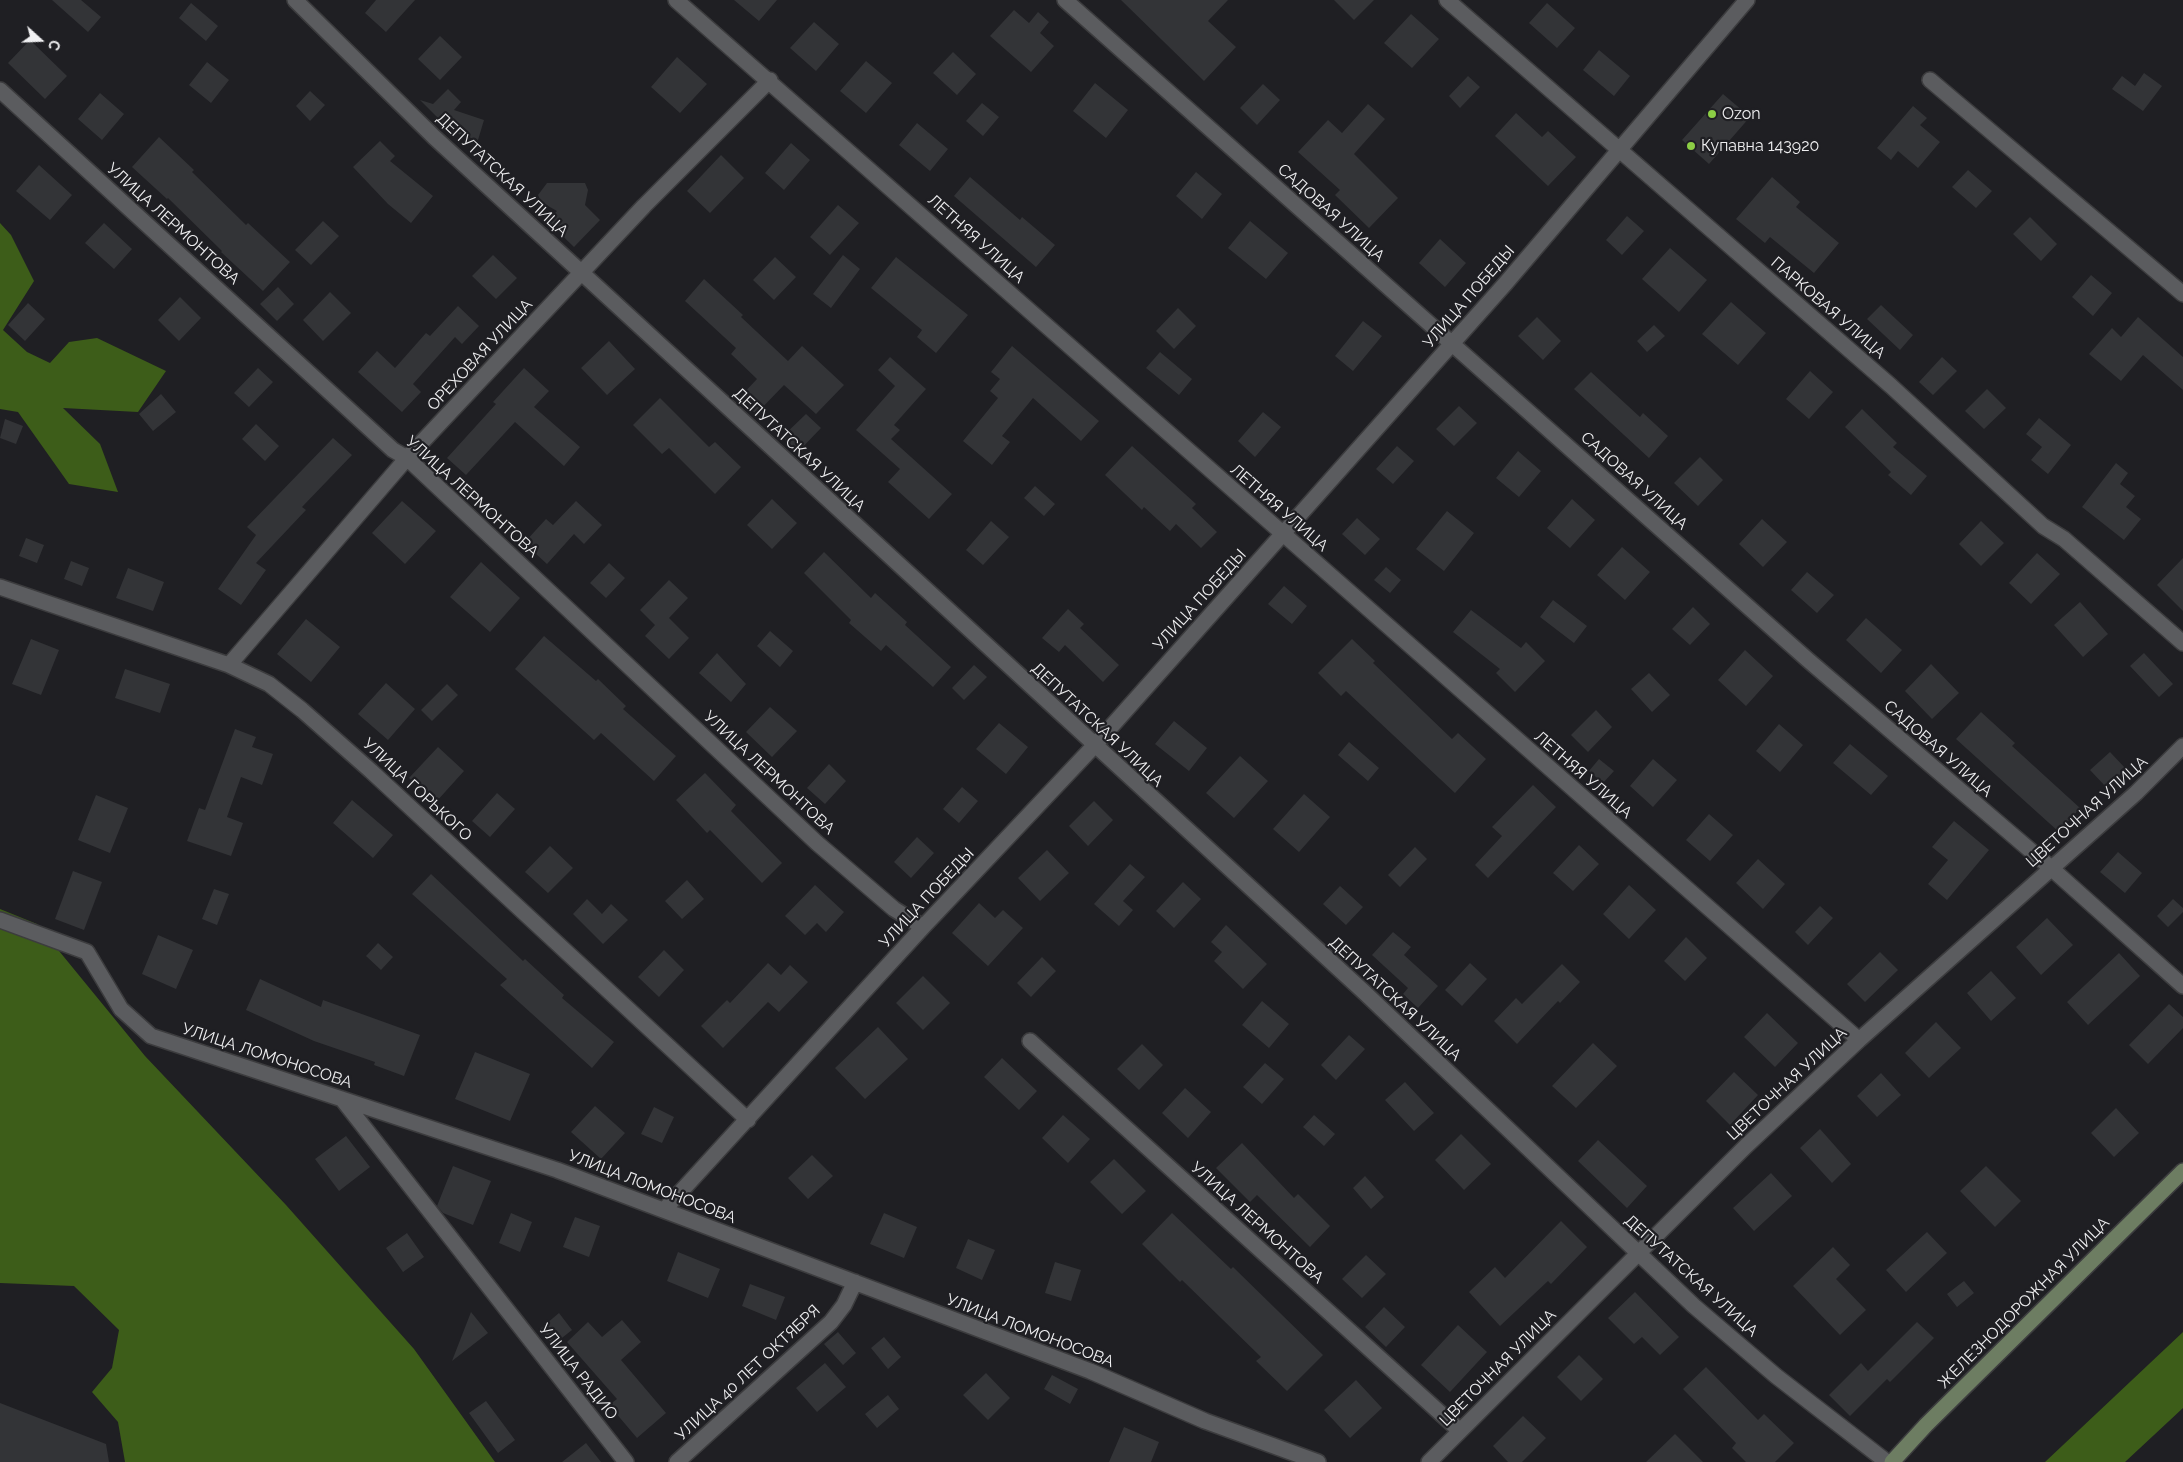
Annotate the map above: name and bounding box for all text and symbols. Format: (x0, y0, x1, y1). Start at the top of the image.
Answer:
north arrow (15, 15, 65, 65)
text: С (45, 38, 63, 52)
place label: Ozon (1722, 104, 1761, 124)
marker: Ozon (1706, 108, 1718, 120)
street label: ДЕПУТАТСКАЯ УЛИЦА (432, 109, 572, 241)
place label: Купавна 143920 (1701, 136, 1819, 156)
marker: Купавна 143920 (1685, 140, 1697, 152)
street label: УЛИЦА ЛЕРМОНТОВА (103, 159, 243, 289)
street label: САДОВАЯ УЛИЦА (1274, 160, 1388, 266)
street label: ЛЕТНЯЯ УЛИЦА (924, 191, 1028, 287)
street label: УЛИЦА ПОБЕДЫ (1419, 242, 1519, 352)
street label: ПАРКОВАЯ УЛИЦА (1767, 253, 1889, 363)
street label: ОРЕХОВАЯ УЛИЦА (423, 295, 537, 415)
street label: ДЕПУТАТСКАЯ УЛИЦА (729, 384, 869, 516)
street label: САДОВАЯ УЛИЦА (1577, 428, 1691, 534)
street label: УЛИЦА ЛЕРМОНТОВА (402, 432, 542, 562)
street label: ЛЕТНЯЯ УЛИЦА (1226, 460, 1332, 556)
street label: УЛИЦА ПОБЕДЫ (1150, 545, 1250, 655)
street label: ДЕПУТАТСКАЯ УЛИЦА (1027, 659, 1167, 791)
street label: САДОВАЯ УЛИЦА (1880, 697, 1996, 801)
street label: УЛИЦА ЛЕРМОНТОВА (700, 707, 838, 839)
street label: ЛЕТНЯЯ УЛИЦА (1530, 727, 1636, 823)
street label: УЛИЦА ГОРЬКОГО (359, 735, 475, 845)
street label: ЦВЕТОЧНАЯ УЛИЦА (2022, 752, 2152, 872)
street label: УЛИЦА ПОБЕДЫ (876, 844, 978, 952)
street label: ДЕПУТАТСКАЯ УЛИЦА (1325, 933, 1465, 1065)
street label: УЛИЦА ЛОМОНОСОВА (179, 1019, 355, 1093)
street label: ЦВЕТОЧНАЯ УЛИЦА (1723, 1023, 1851, 1145)
street label: УЛИЦА ЛОМОНОСОВА (566, 1146, 738, 1228)
street label: УЛИЦА ЛЕРМОНТОВА (1187, 1158, 1327, 1288)
street label: ДЕПУТАТСКАЯ УЛИЦА (1620, 1211, 1762, 1341)
street label: ЖЕЛЕЗНОДОРОЖНАЯ УЛИЦА (1934, 1213, 2114, 1393)
street label: УЛИЦА ЛОМОНОСОВА (944, 1290, 1116, 1372)
street label: УЛИЦА 40 ЛЕТ ОКТЯБРЯ (672, 1301, 824, 1445)
street label: ЦВЕТОЧНАЯ УЛИЦА (1436, 1306, 1560, 1430)
street label: УЛИЦА РАДИО (535, 1320, 621, 1424)

